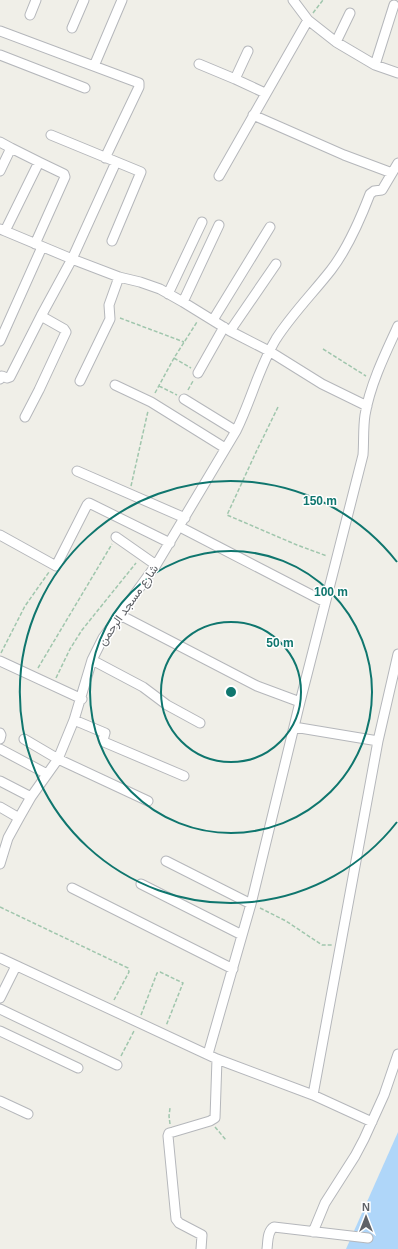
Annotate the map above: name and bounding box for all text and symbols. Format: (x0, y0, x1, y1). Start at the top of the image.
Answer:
text: 150 m (303, 494, 337, 508)
street label: شارع مسجد الرحمن (95, 562, 163, 649)
text: 100 m (314, 585, 348, 599)
text: 50 m (266, 636, 294, 650)
centre of rings (224, 685, 238, 699)
north arrow (346, 1197, 386, 1237)
text: N (362, 1201, 370, 1213)

